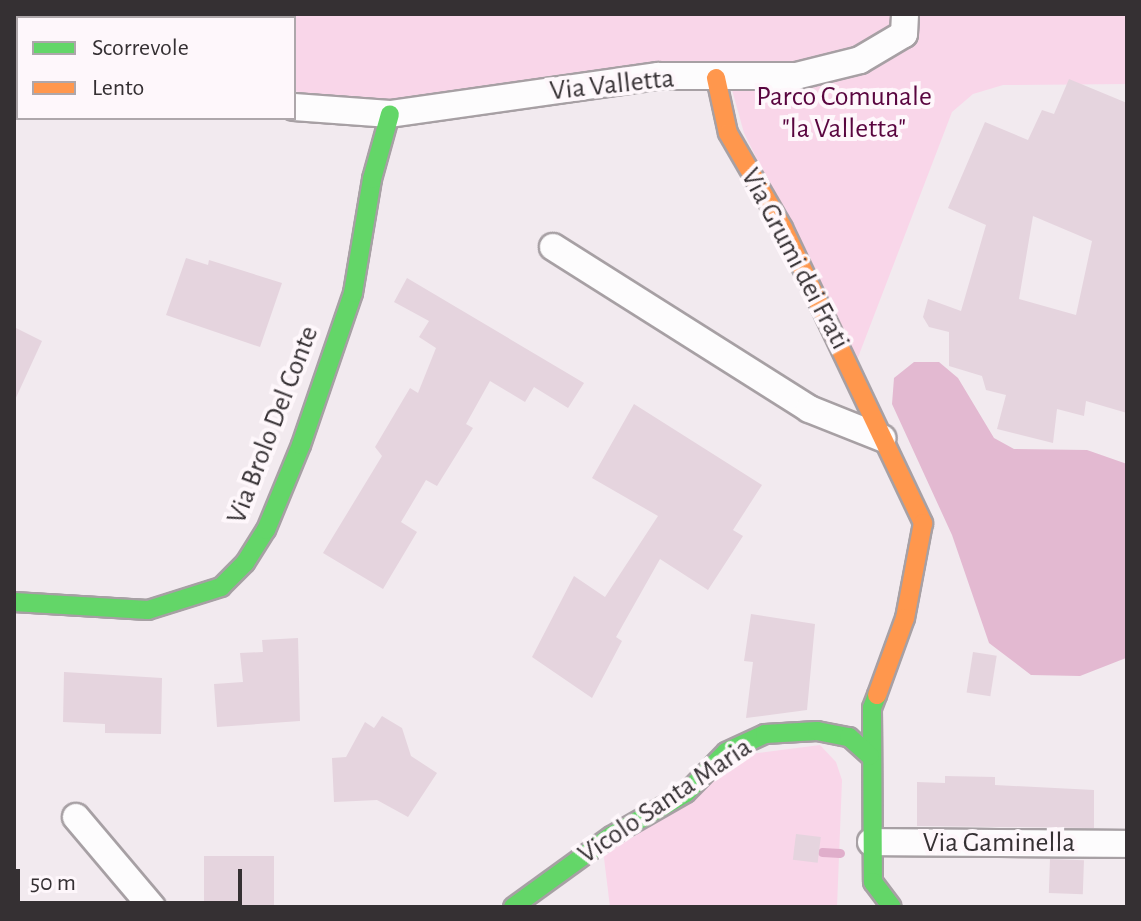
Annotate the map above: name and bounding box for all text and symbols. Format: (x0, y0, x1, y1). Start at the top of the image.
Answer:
legend (16, 16, 296, 120)
text: Scorrevole (92, 36, 189, 60)
street label: Via Valletta (548, 62, 676, 108)
text: Lento (92, 76, 144, 100)
park label: Parco Comunale "la Valletta" (756, 80, 932, 146)
street label: Via Grumi dei Frati (733, 163, 857, 355)
street label: Via Brolo Del Conte (220, 322, 326, 528)
street label: Vicolo Santa Maria (572, 731, 758, 871)
street label: Via Gaminella (923, 826, 1075, 860)
scale bar (20, 853, 246, 903)
text: 50 m (30, 871, 76, 895)

